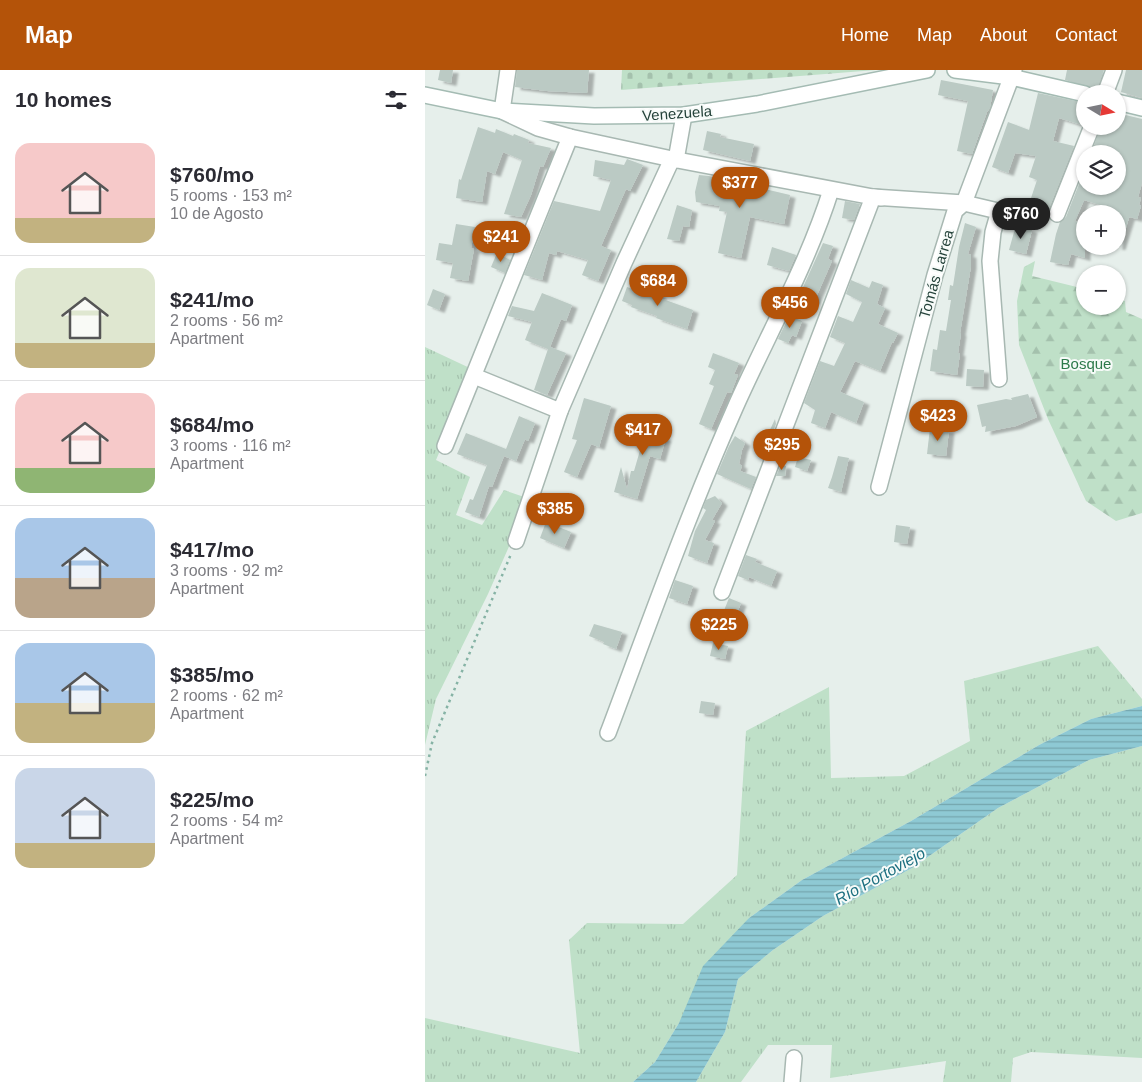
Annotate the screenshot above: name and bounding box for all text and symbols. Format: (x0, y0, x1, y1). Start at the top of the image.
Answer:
text: Map (25, 21, 73, 48)
text: Home (841, 25, 889, 45)
text: Map (917, 25, 952, 45)
text: About (980, 25, 1027, 45)
text: Contact (1055, 25, 1117, 45)
north arrow (1076, 85, 1126, 135)
map controls (1076, 85, 1126, 315)
icon: filters (382, 86, 410, 114)
text: 10 homes (15, 88, 112, 111)
street label: Venezuela (641, 102, 713, 124)
button: layers (1076, 145, 1126, 195)
icon: home (55, 163, 115, 223)
text: $760/mo (170, 163, 254, 186)
pin: $377 (710, 166, 770, 209)
text: $377 (722, 174, 758, 191)
text: 5 rooms · 153 m² (170, 187, 292, 204)
pin: $760 (991, 198, 1051, 240)
text: 10 de Agosto (170, 205, 263, 222)
text: $760 (1003, 205, 1039, 222)
button: + (1076, 205, 1126, 255)
pin: $241 (471, 220, 531, 263)
street label: Tomás Larrea (915, 227, 957, 320)
text: $241 (483, 228, 519, 245)
pin: $684 (628, 264, 688, 307)
button: − (1076, 265, 1126, 315)
text: $684 (640, 272, 676, 289)
pin: $456 (760, 286, 820, 329)
icon: home (55, 288, 115, 348)
text: $241/mo (170, 288, 254, 311)
text: $456 (772, 294, 808, 311)
text: 2 rooms · 56 m² (170, 312, 283, 329)
text: Apartment (170, 330, 244, 347)
park label: Bosque (1061, 355, 1111, 372)
pin: $423 (908, 400, 968, 442)
text: $423 (920, 407, 956, 424)
icon: home (55, 413, 115, 473)
text: $684/mo (170, 413, 254, 436)
pin: $417 (613, 414, 673, 456)
text: $417 (625, 421, 661, 438)
pin: $295 (752, 428, 812, 471)
text: $295 (764, 436, 800, 453)
text: 3 rooms · 116 m² (170, 437, 291, 454)
text: Apartment (170, 455, 244, 472)
pin: $385 (525, 492, 585, 535)
text: $385 (537, 500, 573, 517)
icon: home (55, 538, 115, 598)
text: $417/mo (170, 538, 254, 561)
text: 3 rooms · 92 m² (170, 562, 283, 579)
text: Apartment (170, 580, 244, 597)
pin: $225 (689, 608, 749, 651)
text: $225 (701, 616, 737, 633)
icon: home (55, 663, 115, 723)
text: $385/mo (170, 663, 254, 686)
text: 2 rooms · 62 m² (170, 687, 283, 704)
text: Apartment (170, 705, 244, 722)
icon: home (55, 788, 115, 848)
text: $225/mo (170, 788, 254, 811)
text: 2 rooms · 54 m² (170, 812, 283, 829)
text: Apartment (170, 830, 244, 847)
water label: Río Portoviejo (832, 844, 928, 908)

